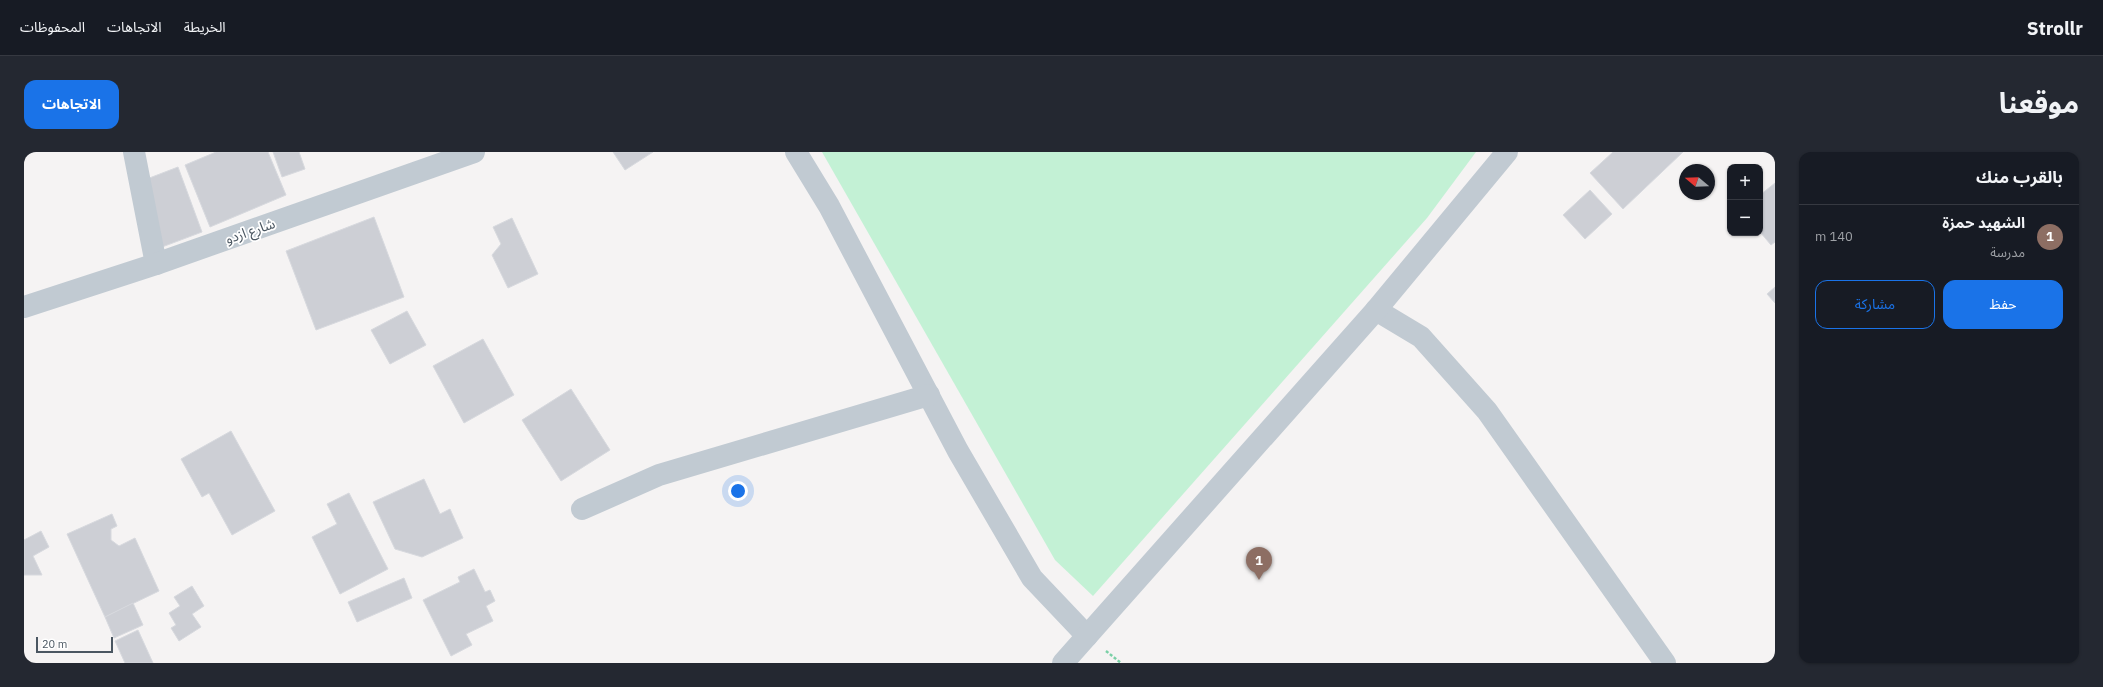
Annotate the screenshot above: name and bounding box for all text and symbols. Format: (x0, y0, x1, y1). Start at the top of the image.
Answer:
text: Strollr (2027, 16, 2083, 40)
text: المحفوظات (20, 18, 85, 36)
text: الاتجاهات (107, 18, 162, 36)
text: الخريطة (184, 18, 226, 36)
button: الاتجاهات (24, 80, 119, 129)
text: موقعنا (1999, 84, 2079, 121)
north arrow (1679, 164, 1715, 200)
map controls (1727, 164, 1763, 236)
button: + (1727, 164, 1763, 200)
text: بالقرب منك (1976, 166, 2063, 188)
button: − (1727, 200, 1763, 236)
text: الشهيد حمزة (1942, 213, 2025, 232)
street label: شارع ازدو (223, 214, 278, 250)
text: 140 m (1815, 228, 1853, 245)
text: 1 (2046, 228, 2054, 245)
text: مدرسة (1990, 244, 2025, 261)
button: مشاركة (1815, 280, 1935, 329)
button: حفظ (1943, 280, 2063, 329)
your location (728, 481, 748, 501)
pin: 1 (1246, 547, 1272, 580)
scale bar (36, 635, 113, 654)
text: 20 m (42, 637, 67, 651)

